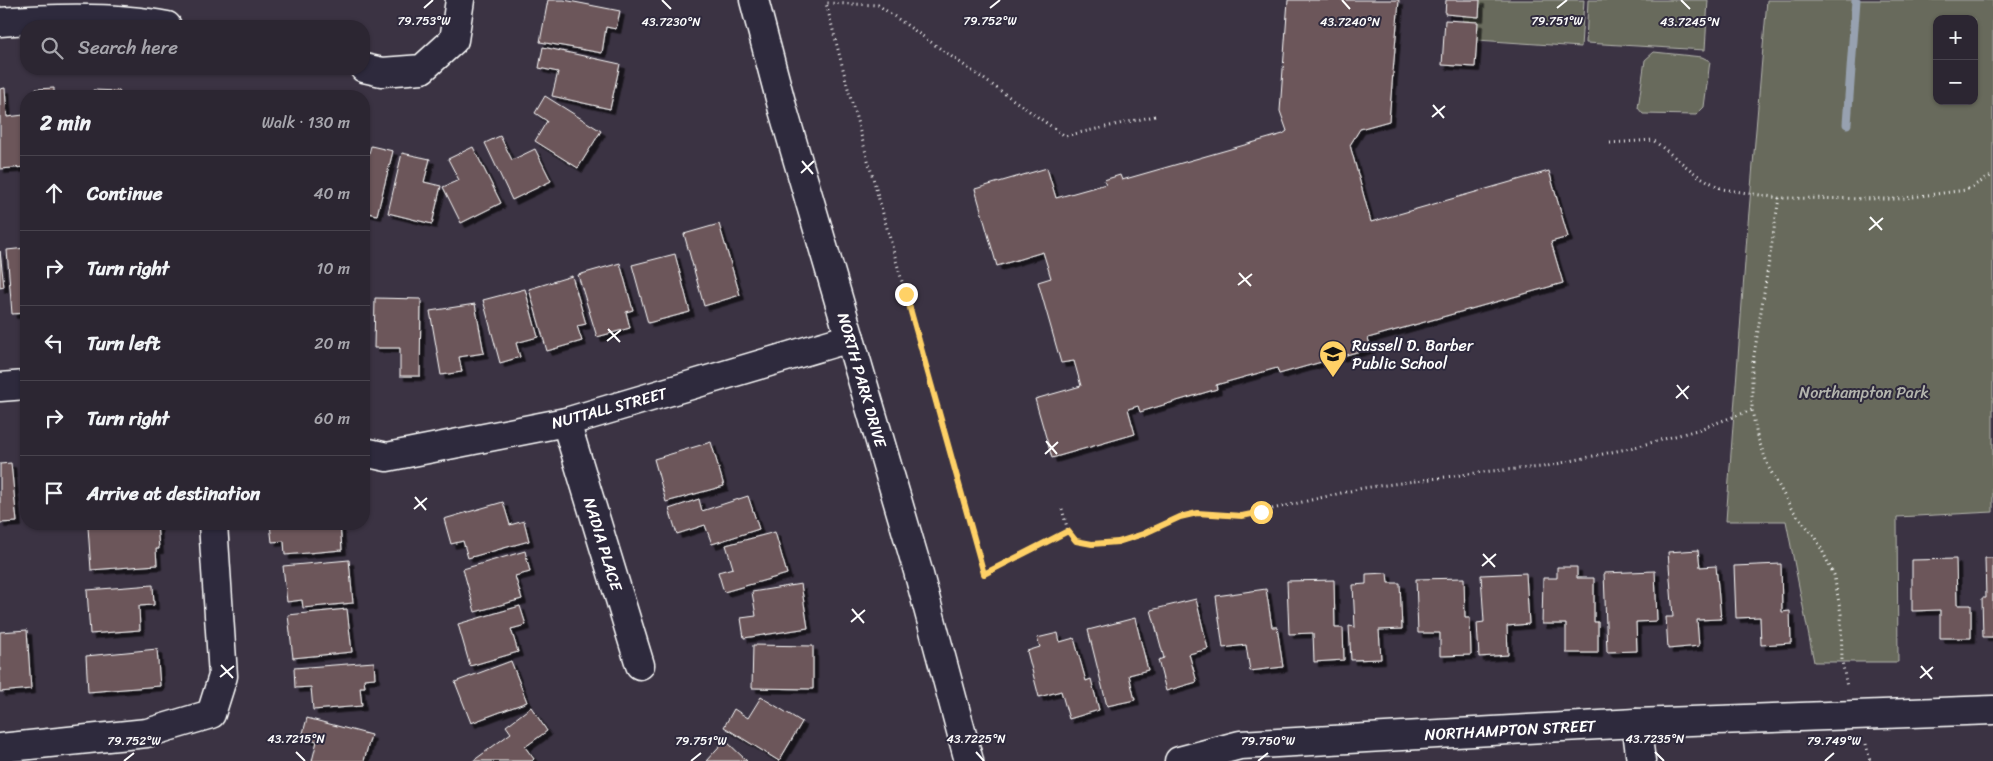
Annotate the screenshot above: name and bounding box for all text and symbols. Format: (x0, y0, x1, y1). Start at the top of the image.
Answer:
text: 79.753°W (397, 10, 451, 32)
text: 79.752°W (963, 10, 1017, 32)
text: 79.751°W (1531, 10, 1584, 32)
text: 43.7230°N (641, 11, 701, 33)
text: 43.7240°N (1320, 11, 1381, 33)
text: 43.7245°N (1660, 11, 1721, 33)
map controls (1933, 15, 1978, 105)
button: + (1933, 15, 1978, 60)
search box (20, 20, 370, 75)
text: Search here (78, 31, 178, 64)
icon: search (38, 34, 66, 62)
button: − (1933, 60, 1978, 105)
text: 2 min (40, 104, 91, 142)
text: Walk · 130 m (262, 108, 350, 137)
text: Continue (87, 177, 163, 210)
icon: ahead (40, 179, 68, 207)
text: 40 m (313, 179, 350, 208)
text: Turn right (87, 252, 169, 285)
icon: right (40, 254, 68, 282)
text: 10 m (317, 254, 350, 283)
route end (895, 283, 918, 306)
street label: NORTH PARK DRIVE (829, 309, 895, 452)
text: Turn left (87, 327, 160, 360)
icon: left (40, 329, 68, 357)
text: 20 m (314, 329, 350, 358)
place label: Russell D. Barber Public School (1352, 331, 1475, 378)
school or university icon: Russell D. Barber Public School (1318, 339, 1348, 378)
street label: NUTTALL STREET (548, 378, 671, 437)
park label: Northampton Park (1799, 378, 1929, 407)
text: Turn right (87, 402, 169, 435)
icon: right (40, 404, 68, 432)
text: 60 m (314, 404, 350, 433)
text: Arrive at destination (87, 477, 260, 510)
icon: arrive (40, 479, 68, 507)
street label: NADIA PLACE (575, 494, 631, 595)
route start (1250, 501, 1273, 524)
street label: NORTHAMPTON STREET (1424, 711, 1597, 749)
text: 43.7215°N (267, 728, 325, 750)
text: 43.7225°N (946, 728, 1006, 750)
text: 43.7235°N (1626, 728, 1685, 750)
text: 79.752°W (107, 730, 161, 752)
text: 79.751°W (675, 730, 728, 752)
text: 79.750°W (1241, 730, 1296, 752)
text: 79.749°W (1807, 730, 1862, 752)

